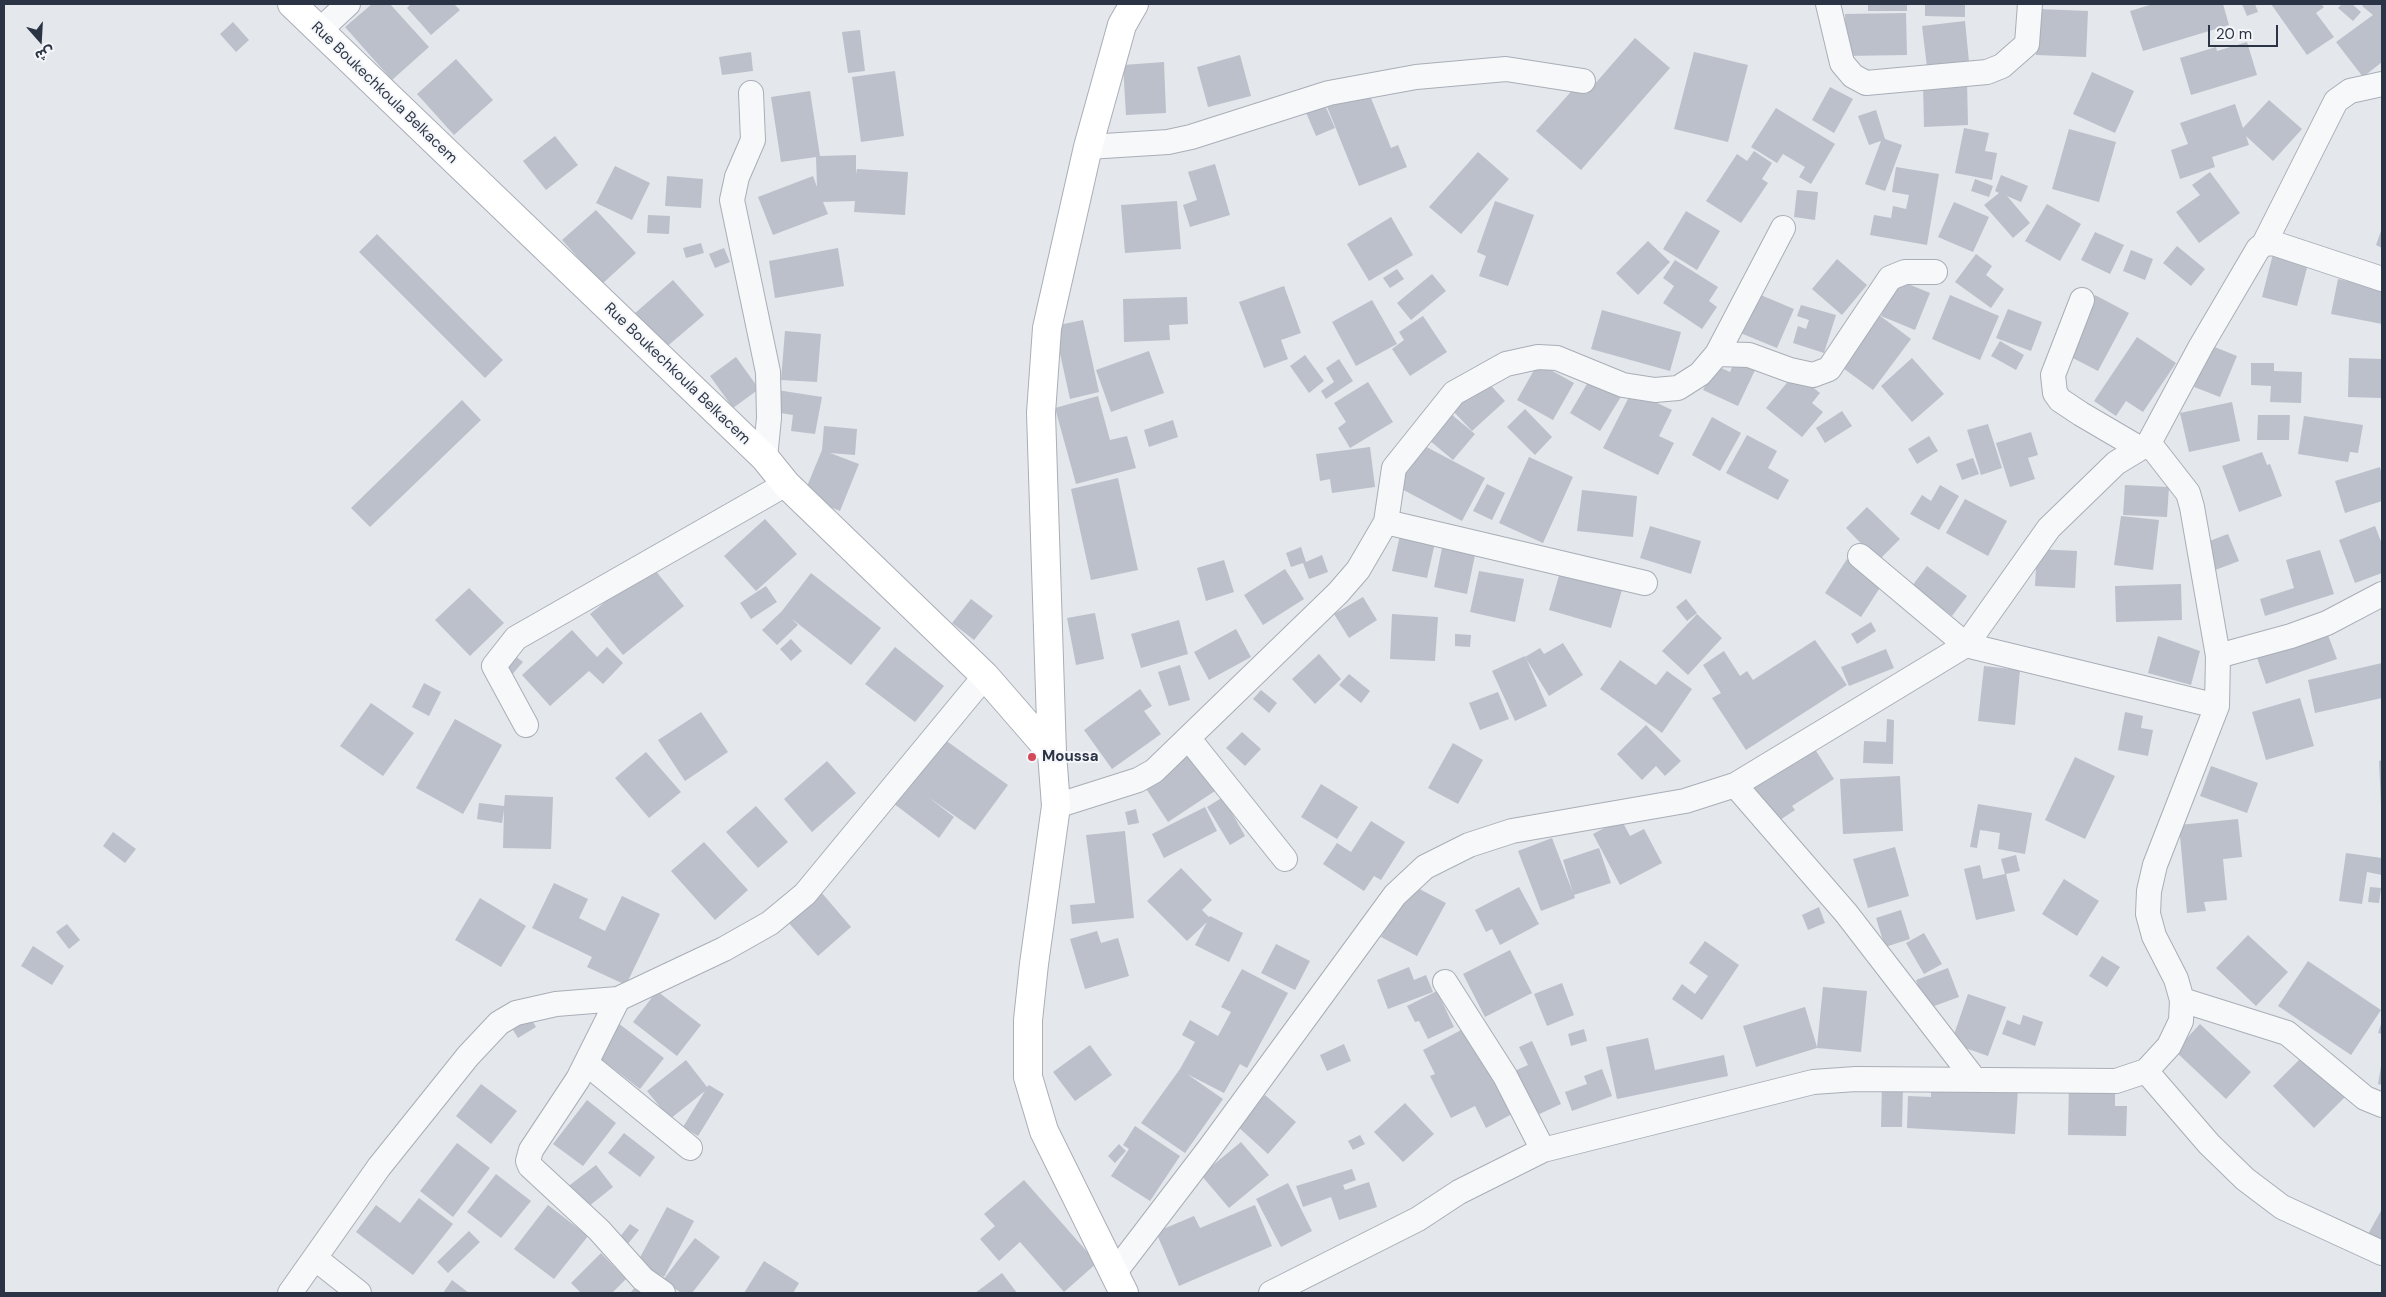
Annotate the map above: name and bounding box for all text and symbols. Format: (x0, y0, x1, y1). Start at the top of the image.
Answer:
north arrow (15, 15, 65, 65)
scale bar (2211, 15, 2281, 47)
street label: Rue Boukechkoula Belkacem (307, 18, 461, 168)
text: 20 m (2216, 24, 2252, 44)
text: ش (33, 43, 57, 66)
street label: Rue Boukechkoula Belkacem (600, 299, 754, 449)
place label: Moussa (1042, 748, 1098, 766)
marker: Moussa (1026, 751, 1038, 763)

